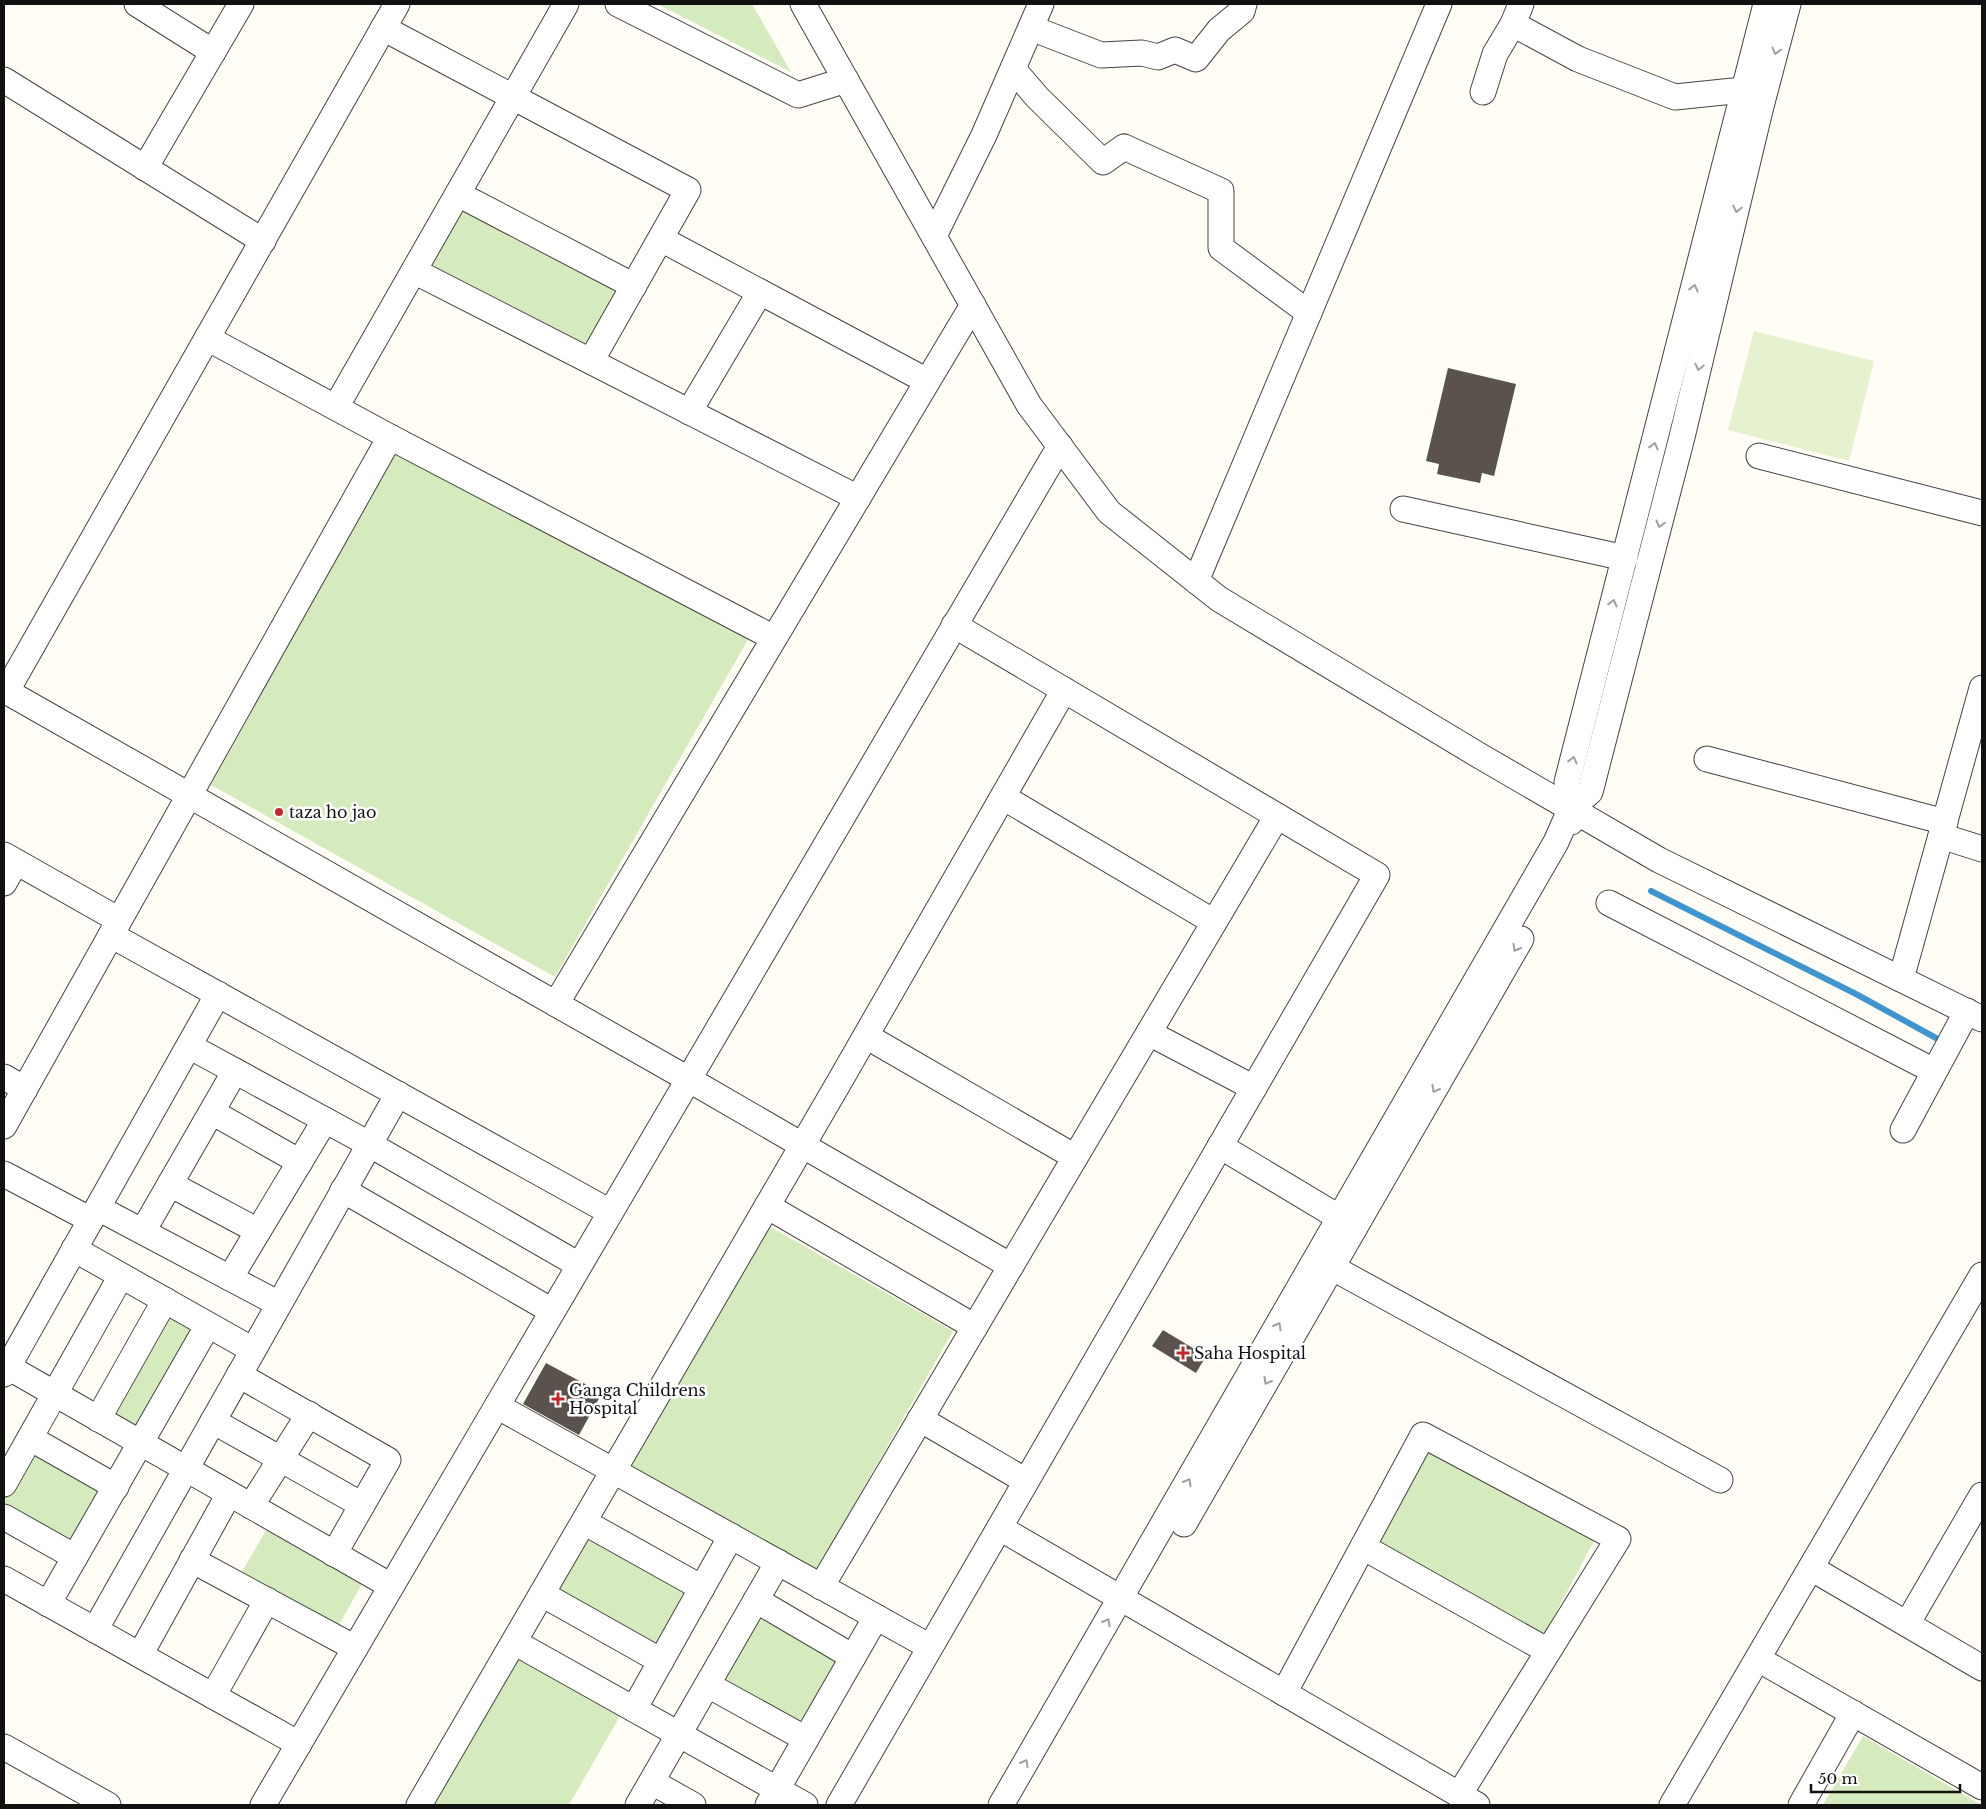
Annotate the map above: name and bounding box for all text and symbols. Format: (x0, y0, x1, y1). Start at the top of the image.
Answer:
one-way arrow (1771, 46, 1781, 54)
one-way arrow (1732, 204, 1743, 213)
one-way arrow (1688, 284, 1699, 293)
one-way arrow (1694, 362, 1705, 371)
one-way arrow (1648, 441, 1659, 450)
one-way arrow (1655, 520, 1665, 528)
one-way arrow (1608, 600, 1618, 608)
one-way arrow (1567, 756, 1578, 765)
place label: taza ho jao (289, 802, 376, 822)
marker: taza ho jao (273, 806, 285, 818)
one-way arrow (1512, 942, 1522, 951)
one-way arrow (1432, 1083, 1442, 1092)
one-way arrow (1272, 1322, 1282, 1331)
place label: Saha Hospital (1194, 1343, 1306, 1363)
marker: Saha Hospital (1176, 1346, 1190, 1360)
one-way arrow (1263, 1376, 1273, 1385)
place label: Ganga Childrens Hospital (569, 1380, 706, 1418)
marker: Ganga Childrens Hospital (551, 1392, 565, 1406)
one-way arrow (1182, 1478, 1192, 1487)
one-way arrow (1101, 1619, 1111, 1628)
one-way arrow (1019, 1759, 1029, 1768)
scale bar (1811, 1762, 1960, 1794)
text: 50 m (1818, 1769, 1858, 1788)

